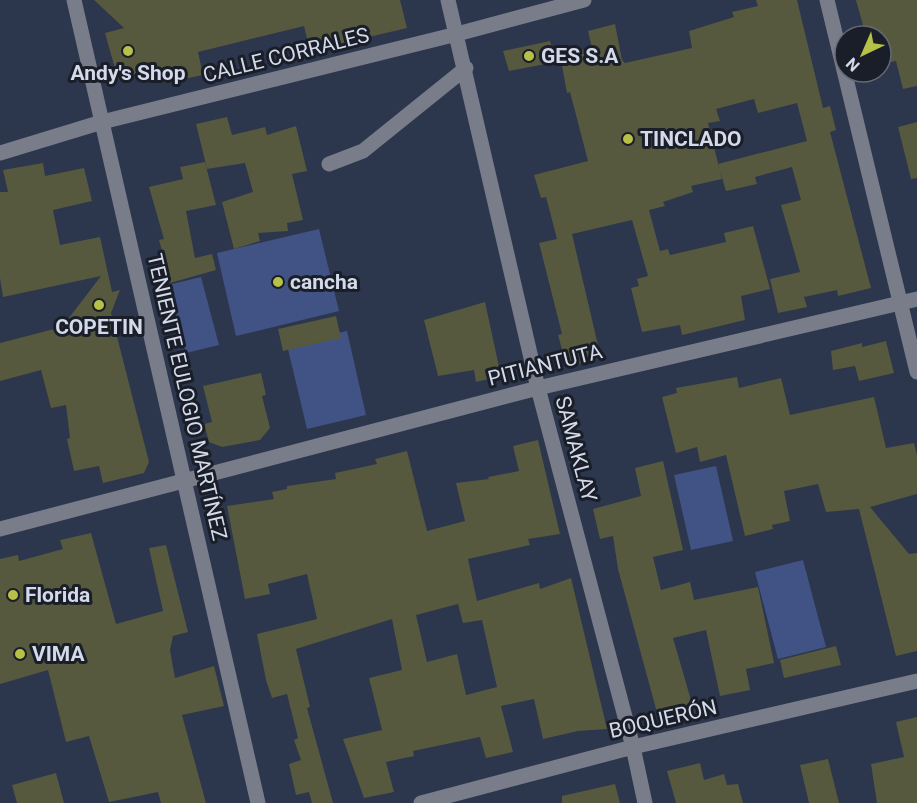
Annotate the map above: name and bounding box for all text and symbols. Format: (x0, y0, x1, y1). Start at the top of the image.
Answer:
street label: CALLE CORRALES (200, 23, 372, 87)
north arrow (833, 24, 893, 84)
marker: Andy's Shop (121, 44, 135, 58)
place label: GES S.A (541, 44, 619, 68)
marker: GES S.A (522, 49, 536, 63)
text: N (842, 54, 864, 75)
place label: Andy's Shop (71, 61, 186, 85)
place label: TINCLADO (640, 127, 742, 151)
marker: TINCLADO (621, 132, 635, 146)
street label: TENIENTE EULOGIO MARTÍNEZ (142, 251, 232, 543)
place label: cancha (290, 270, 358, 294)
marker: cancha (271, 275, 285, 289)
marker: COPETIN (92, 298, 106, 312)
place label: COPETIN (55, 315, 143, 339)
street label: PITIANTUTA (485, 339, 605, 391)
street label: SAMAKLAY (550, 394, 602, 505)
place label: Florida (25, 583, 90, 607)
marker: Florida (6, 588, 20, 602)
place label: VIMA (32, 642, 85, 666)
marker: VIMA (13, 647, 27, 661)
street label: BOQUERÓN (607, 695, 719, 743)

